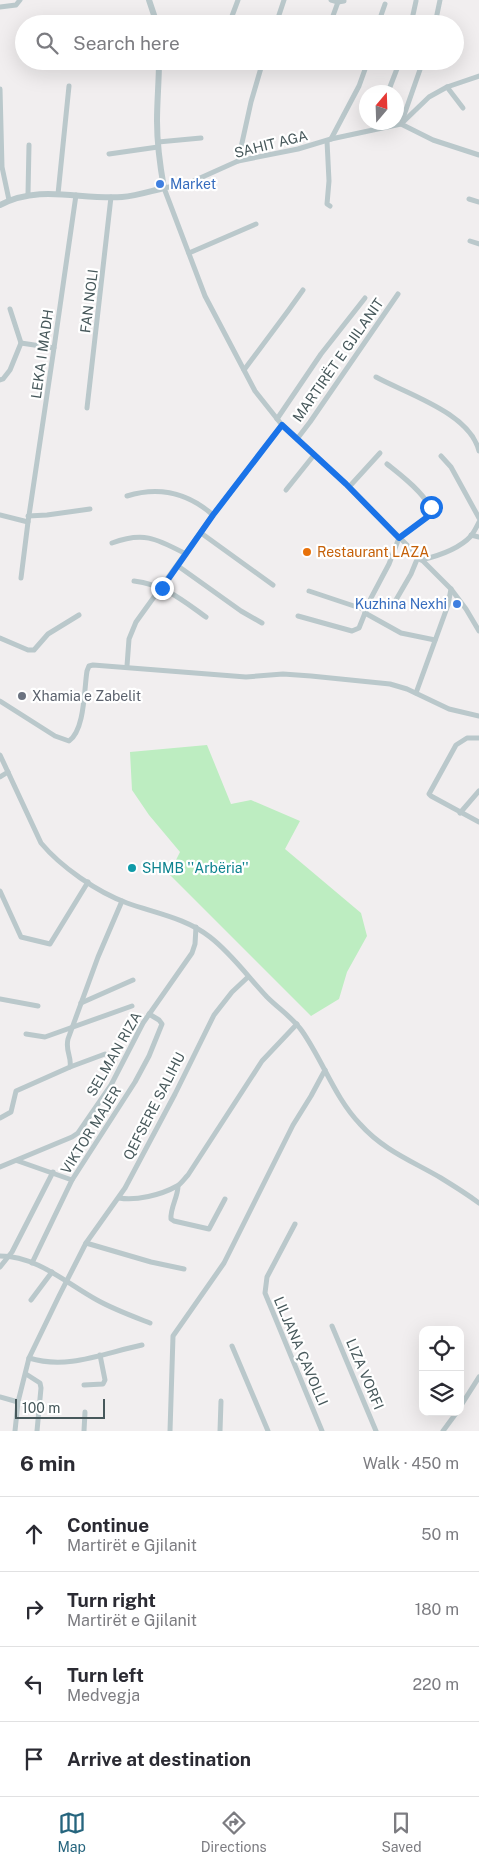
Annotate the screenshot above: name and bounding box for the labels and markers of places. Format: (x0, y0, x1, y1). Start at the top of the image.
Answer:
place label: Market (170, 176, 216, 192)
marker: Market (154, 178, 166, 190)
place label: Restaurant LAZA (317, 544, 429, 560)
marker: Restaurant LAZA (301, 546, 313, 558)
place label: Kuzhina Nexhi (355, 596, 447, 612)
marker: Kuzhina Nexhi (451, 598, 463, 610)
place label: Xhamia e Zabelit (32, 688, 141, 704)
marker: Xhamia e Zabelit (16, 690, 28, 702)
place label: SHMB ''Arbëria'' (142, 860, 249, 876)
marker: SHMB ''Arbëria'' (126, 862, 138, 874)

